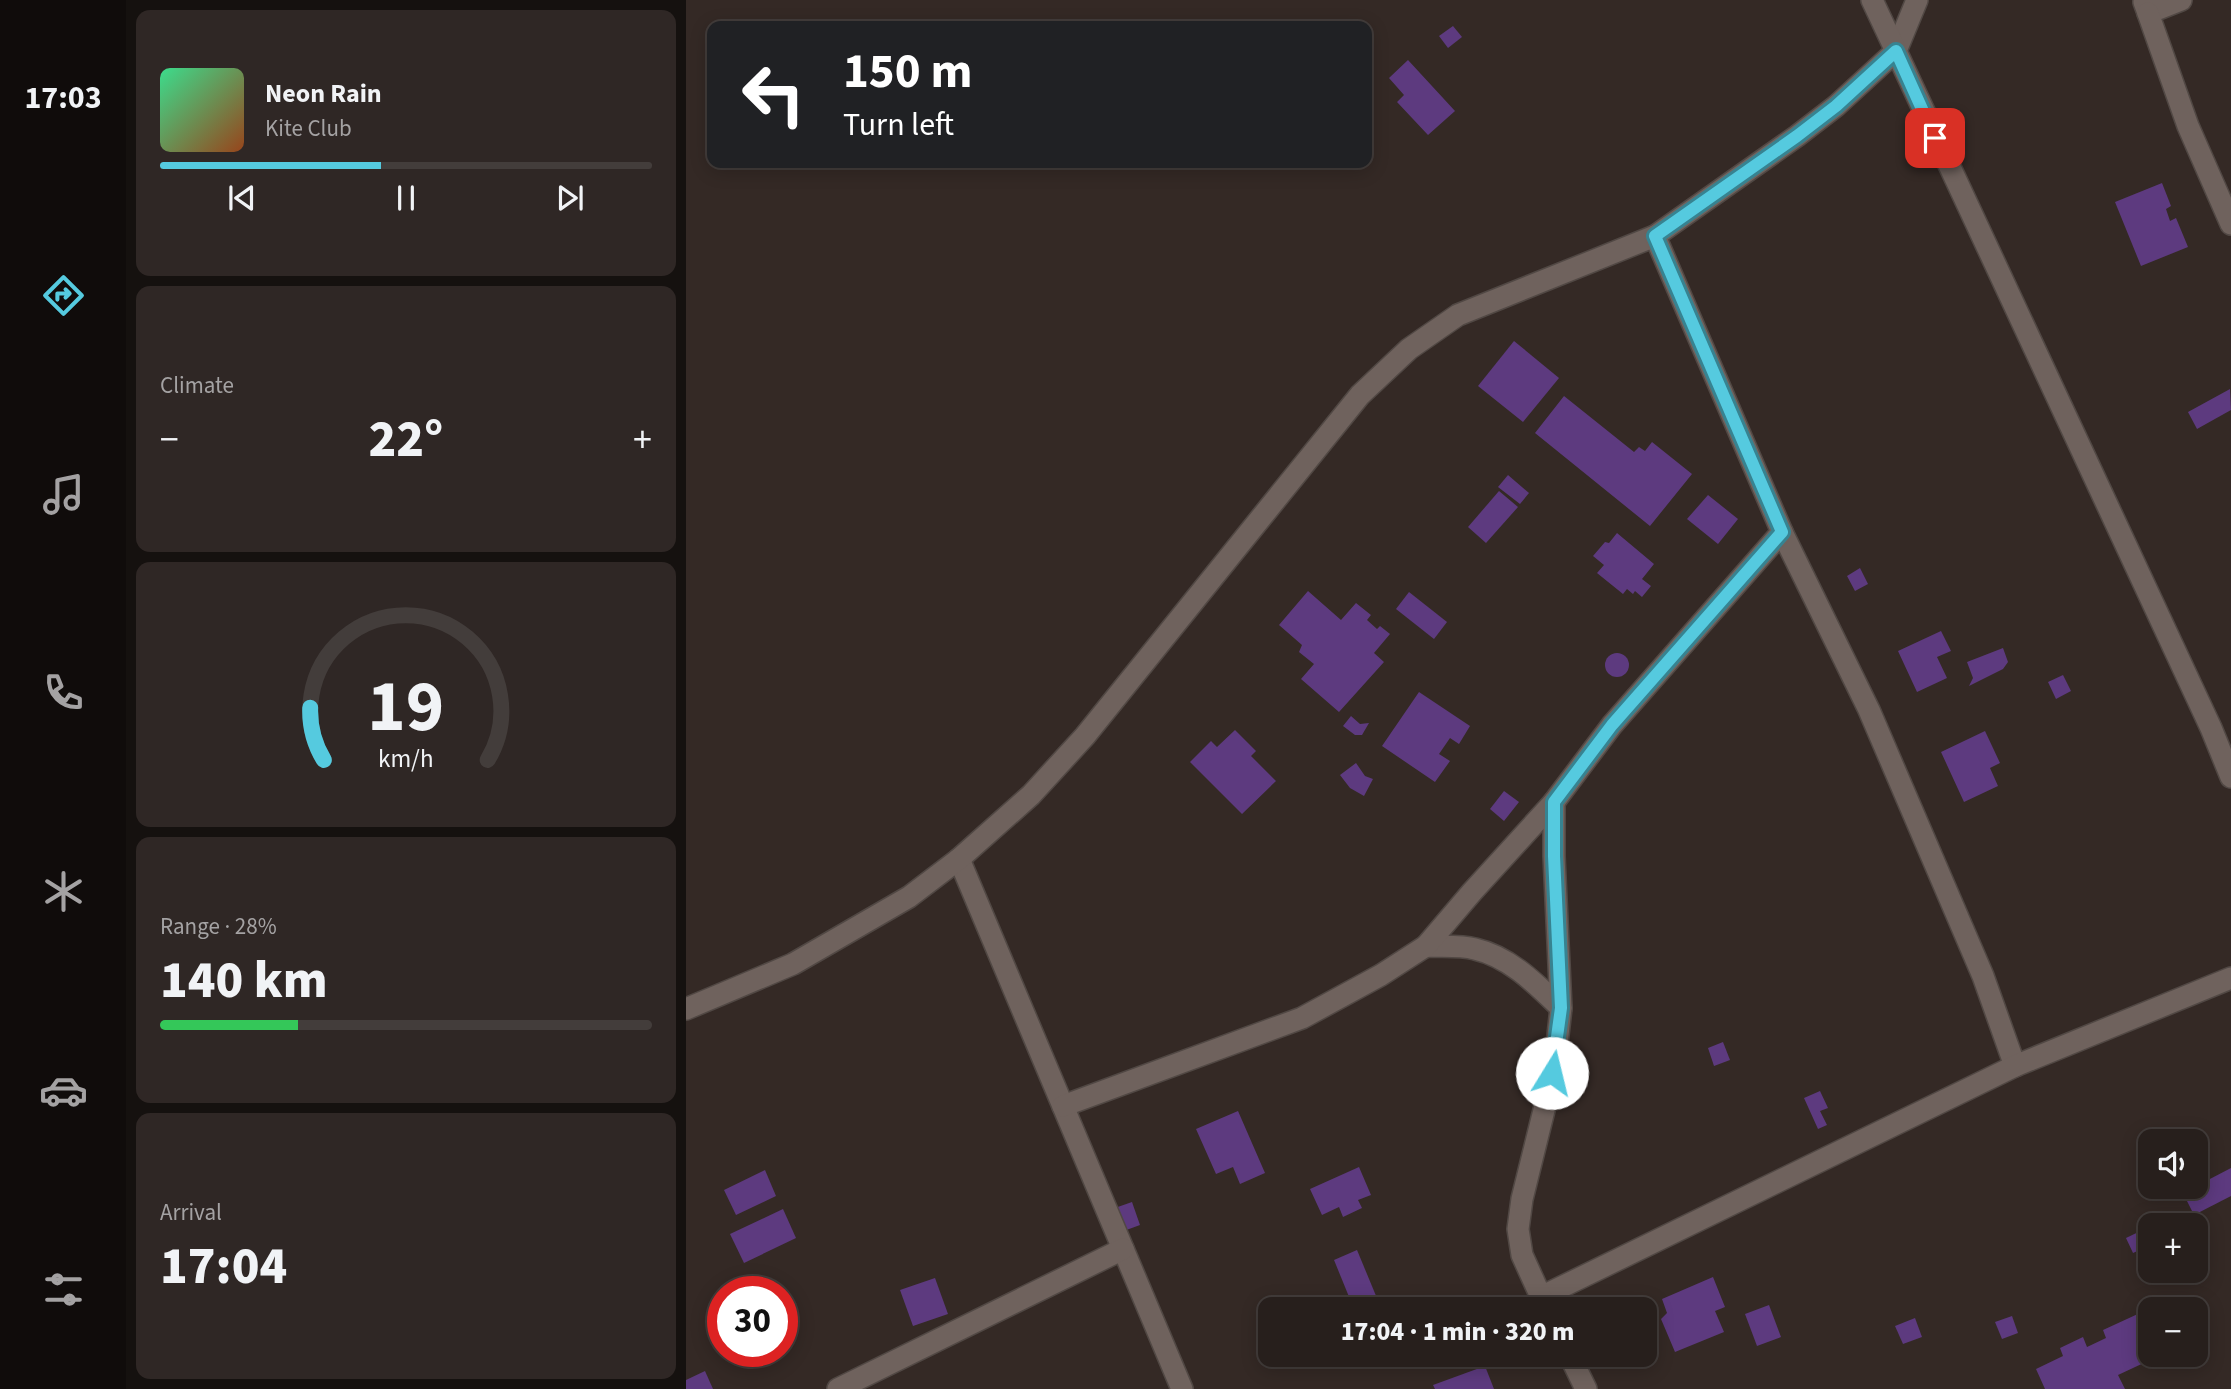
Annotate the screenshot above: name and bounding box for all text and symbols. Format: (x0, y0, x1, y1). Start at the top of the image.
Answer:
text: 150 m (843, 37, 972, 107)
icon: left (728, 49, 819, 140)
text: 17:03 (24, 75, 102, 121)
text: Neon Rain (265, 75, 382, 112)
text: Turn left (843, 102, 954, 148)
pin (1905, 108, 1965, 168)
text: Kite Club (265, 112, 352, 145)
icon: arrive (1916, 119, 1954, 157)
icon: previous (223, 179, 261, 217)
icon: pause (387, 179, 425, 217)
icon: next (551, 179, 589, 217)
icon: directions (39, 271, 88, 320)
text: Climate (160, 369, 234, 402)
text: 22° (369, 403, 443, 477)
text: − (160, 413, 179, 467)
text: + (633, 413, 652, 467)
icon: music (39, 470, 88, 519)
text: 19 (368, 656, 444, 760)
icon: phone (39, 668, 88, 717)
text: km/h (378, 741, 434, 777)
icon: climate (39, 867, 88, 916)
text: Range · 28% (160, 910, 277, 943)
text: 140 km (160, 944, 328, 1018)
position arrow (1515, 1036, 1589, 1110)
icon: car (39, 1066, 88, 1115)
map controls (2138, 1129, 2208, 1367)
button: sound (2138, 1129, 2208, 1199)
text: Arrival (160, 1196, 222, 1229)
button: + (2138, 1213, 2208, 1283)
text: 17:04 (160, 1230, 287, 1304)
icon: filters (39, 1265, 88, 1314)
speed limit sign: 30 (707, 1276, 798, 1367)
button: − (2138, 1297, 2208, 1367)
text: 17:04 · 1 min · 320 m (1341, 1313, 1574, 1350)

